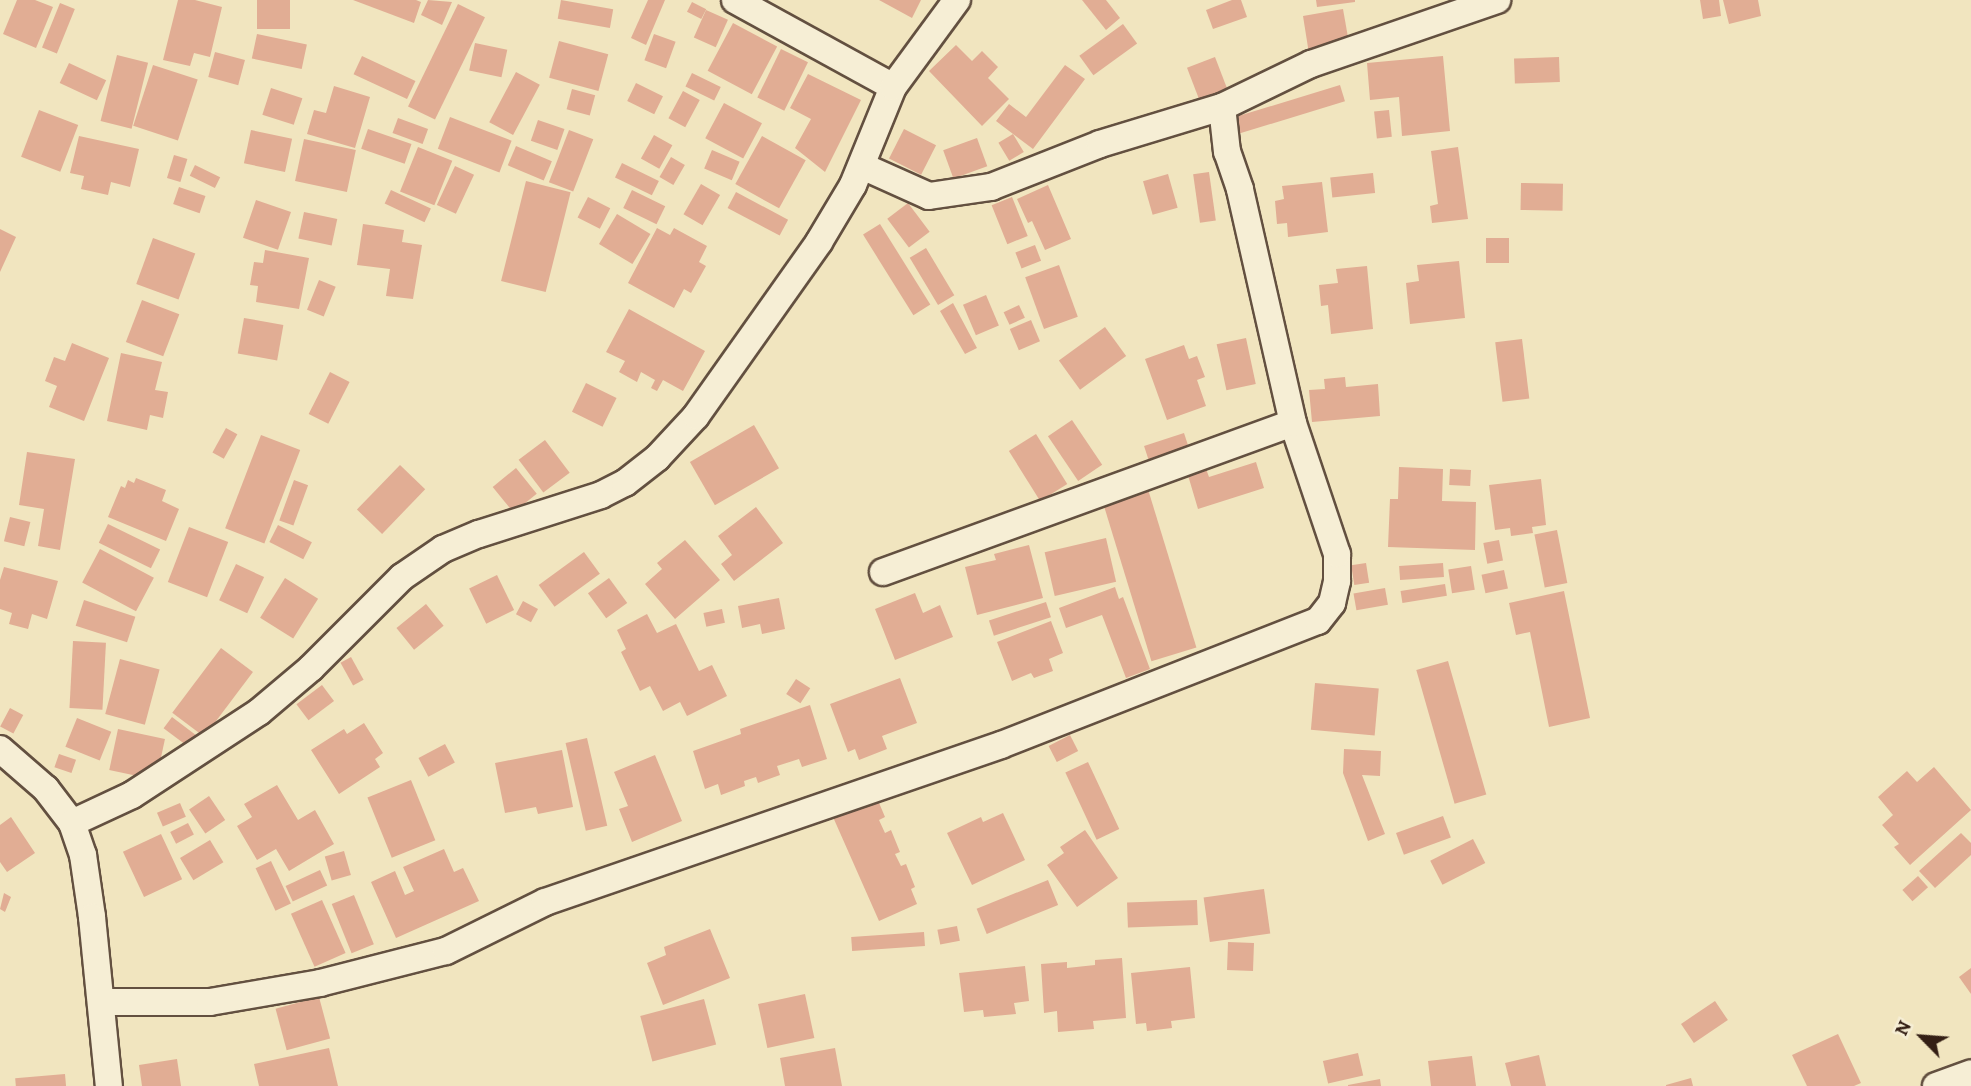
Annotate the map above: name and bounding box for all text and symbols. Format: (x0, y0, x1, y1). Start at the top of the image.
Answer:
north arrow (1887, 1002, 1957, 1072)
text: N (1888, 1016, 1918, 1040)

